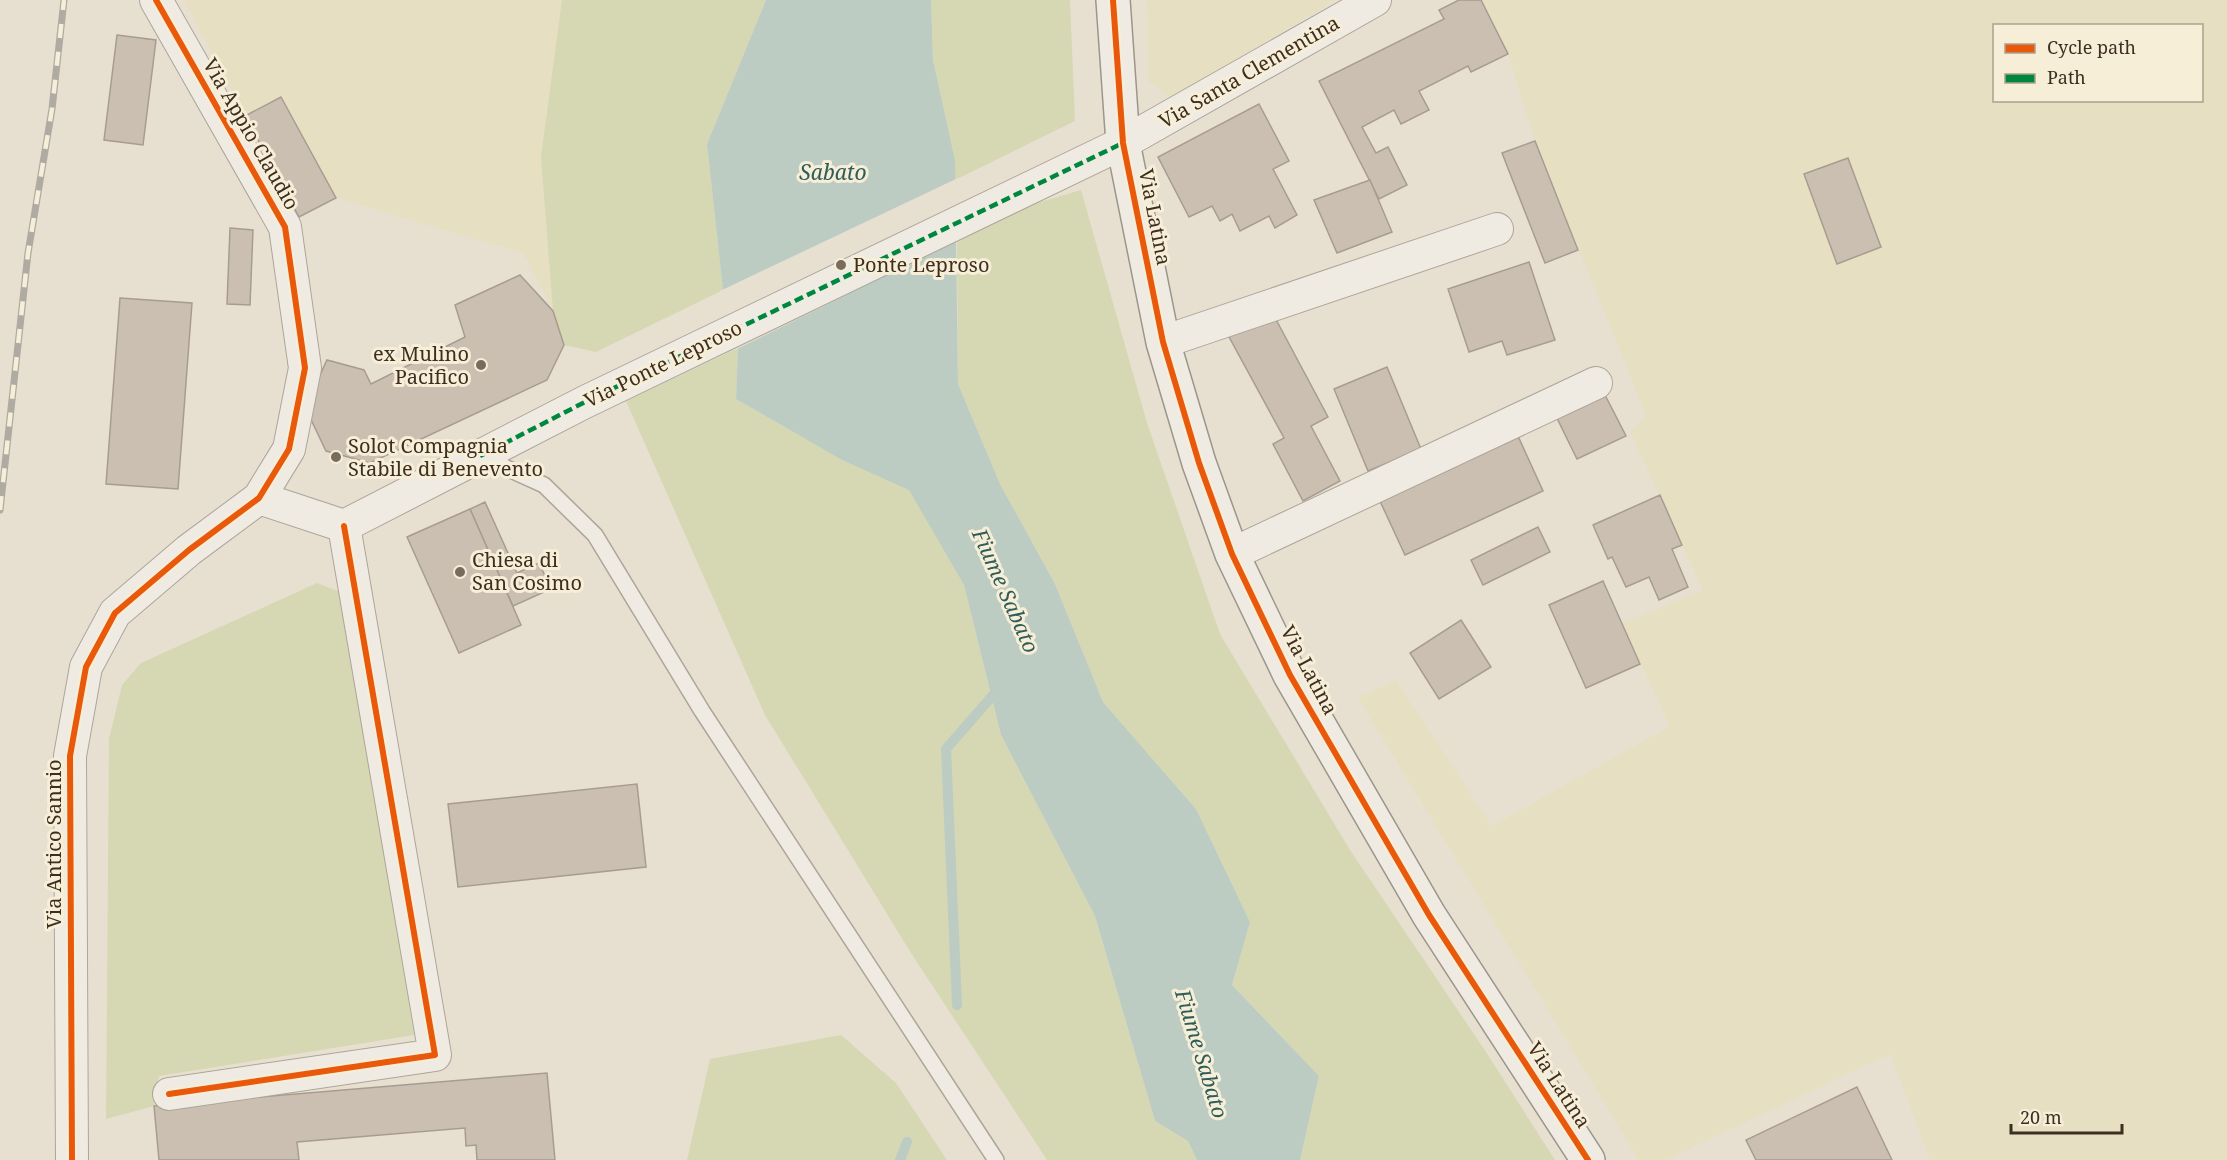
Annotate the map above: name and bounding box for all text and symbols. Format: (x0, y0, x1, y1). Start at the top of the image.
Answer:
street label: Via Santa Clementina (1154, 9, 1344, 134)
legend (1993, 24, 2203, 102)
text: Cycle path (2047, 35, 2136, 59)
street label: Via Appio Claudio (197, 53, 306, 214)
text: Path (2047, 65, 2086, 89)
water label: Sabato (799, 158, 867, 186)
street label: Via Latina (1133, 166, 1178, 267)
place label: Ponte Leproso (853, 251, 989, 278)
marker: Ponte Leproso (834, 258, 848, 272)
street label: Via Ponte Leproso (579, 314, 746, 414)
place label: ex Mulino Pacifico (373, 340, 469, 390)
marker: ex Mulino Pacifico (474, 358, 488, 372)
place label: Solot Compagnia Stabile di Benevento (348, 432, 543, 482)
marker: Solot Compagnia Stabile di Benevento (329, 450, 343, 464)
water label: Fiume Sabato (966, 523, 1046, 657)
place label: Chiesa di San Cosimo (472, 546, 582, 596)
marker: Chiesa di San Cosimo (453, 565, 467, 579)
street label: Via Latina (1275, 620, 1344, 719)
street label: Via Antico Sannio (40, 759, 67, 929)
water label: Fiume Sabato (1169, 985, 1235, 1122)
street label: Via Latina (1521, 1036, 1597, 1133)
scale bar (2011, 1097, 2122, 1135)
text: 20 m (2020, 1105, 2062, 1129)

